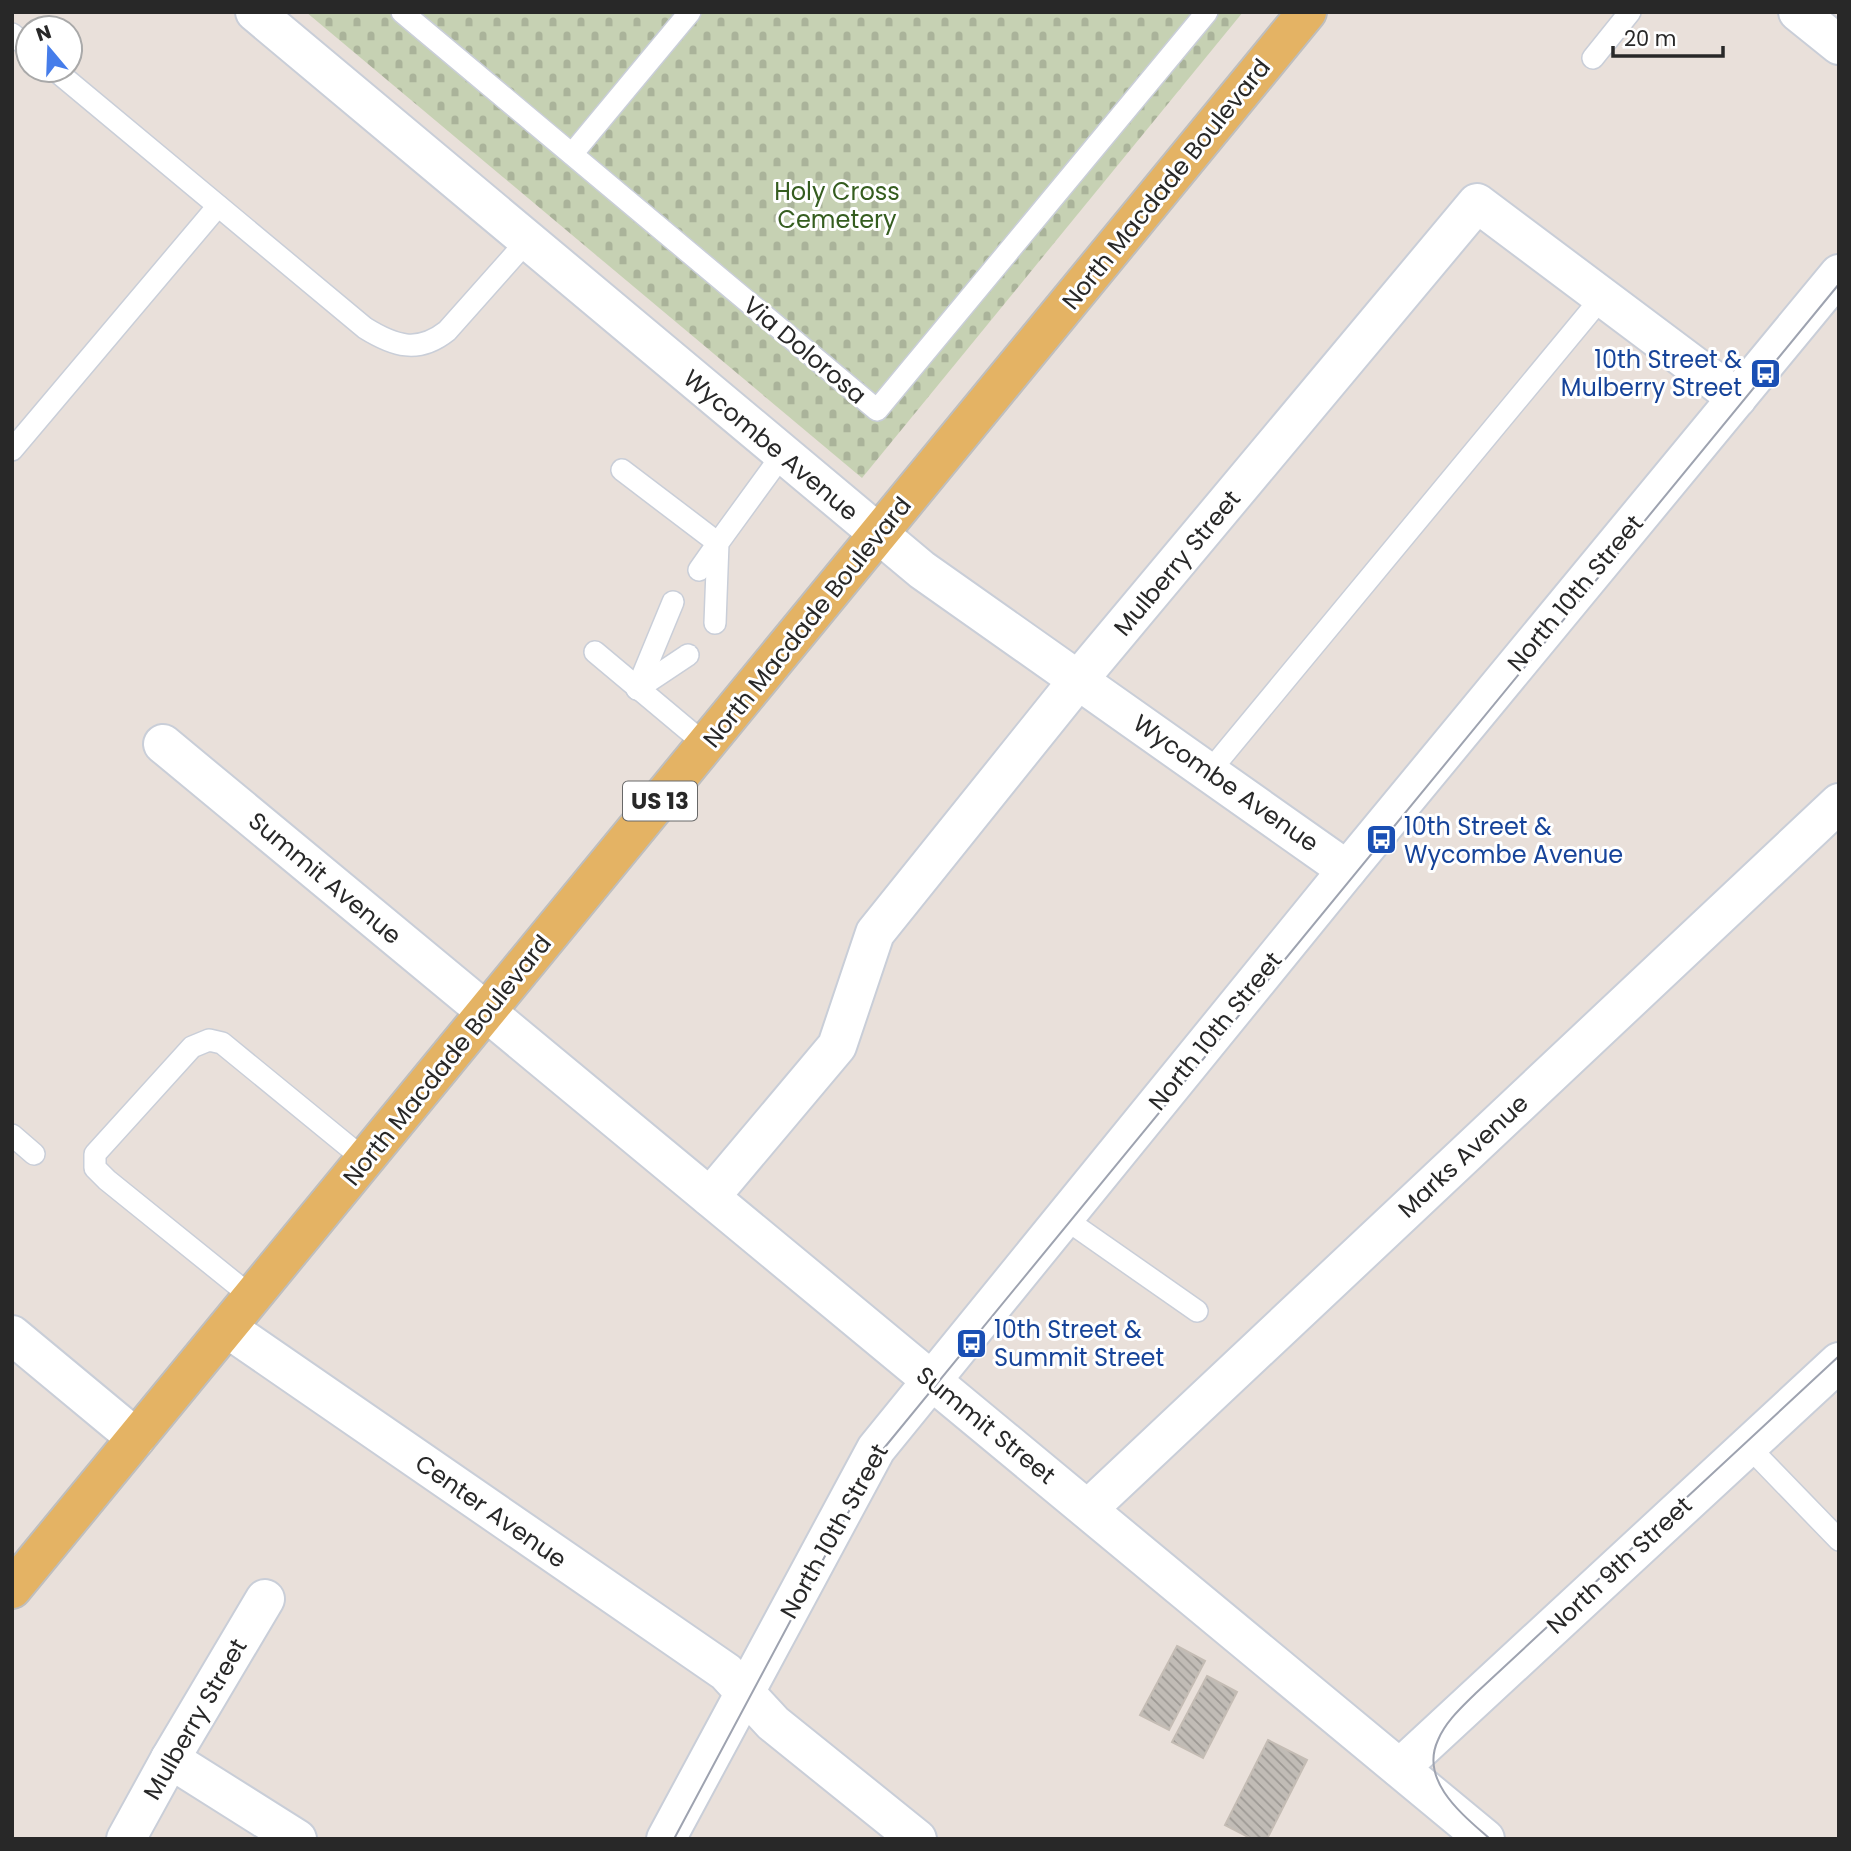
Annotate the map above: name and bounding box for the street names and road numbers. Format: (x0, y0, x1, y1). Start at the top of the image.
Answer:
street label: North Macdade Boulevard (1054, 52, 1278, 316)
street label: Via Dolorosa (736, 289, 874, 411)
street label: Wycombe Avenue (676, 362, 866, 528)
street label: Mulberry Street (1106, 483, 1248, 643)
street label: North Macdade Boulevard (695, 490, 919, 754)
street label: North 10th Street (1500, 508, 1650, 678)
street label: Wycombe Avenue (1127, 707, 1325, 859)
road number: US 13 (623, 782, 697, 820)
street label: Summit Avenue (242, 804, 408, 952)
street label: North Macdade Boulevard (335, 928, 559, 1192)
street label: North 10th Street (1141, 945, 1289, 1117)
street label: Marks Avenue (1391, 1087, 1535, 1225)
street label: Summit Street (909, 1359, 1063, 1491)
street label: North 10th Street (772, 1438, 896, 1624)
street label: Center Avenue (409, 1446, 573, 1576)
street label: North 9th Street (1539, 1489, 1699, 1641)
street label: Mulberry Street (135, 1632, 255, 1806)

